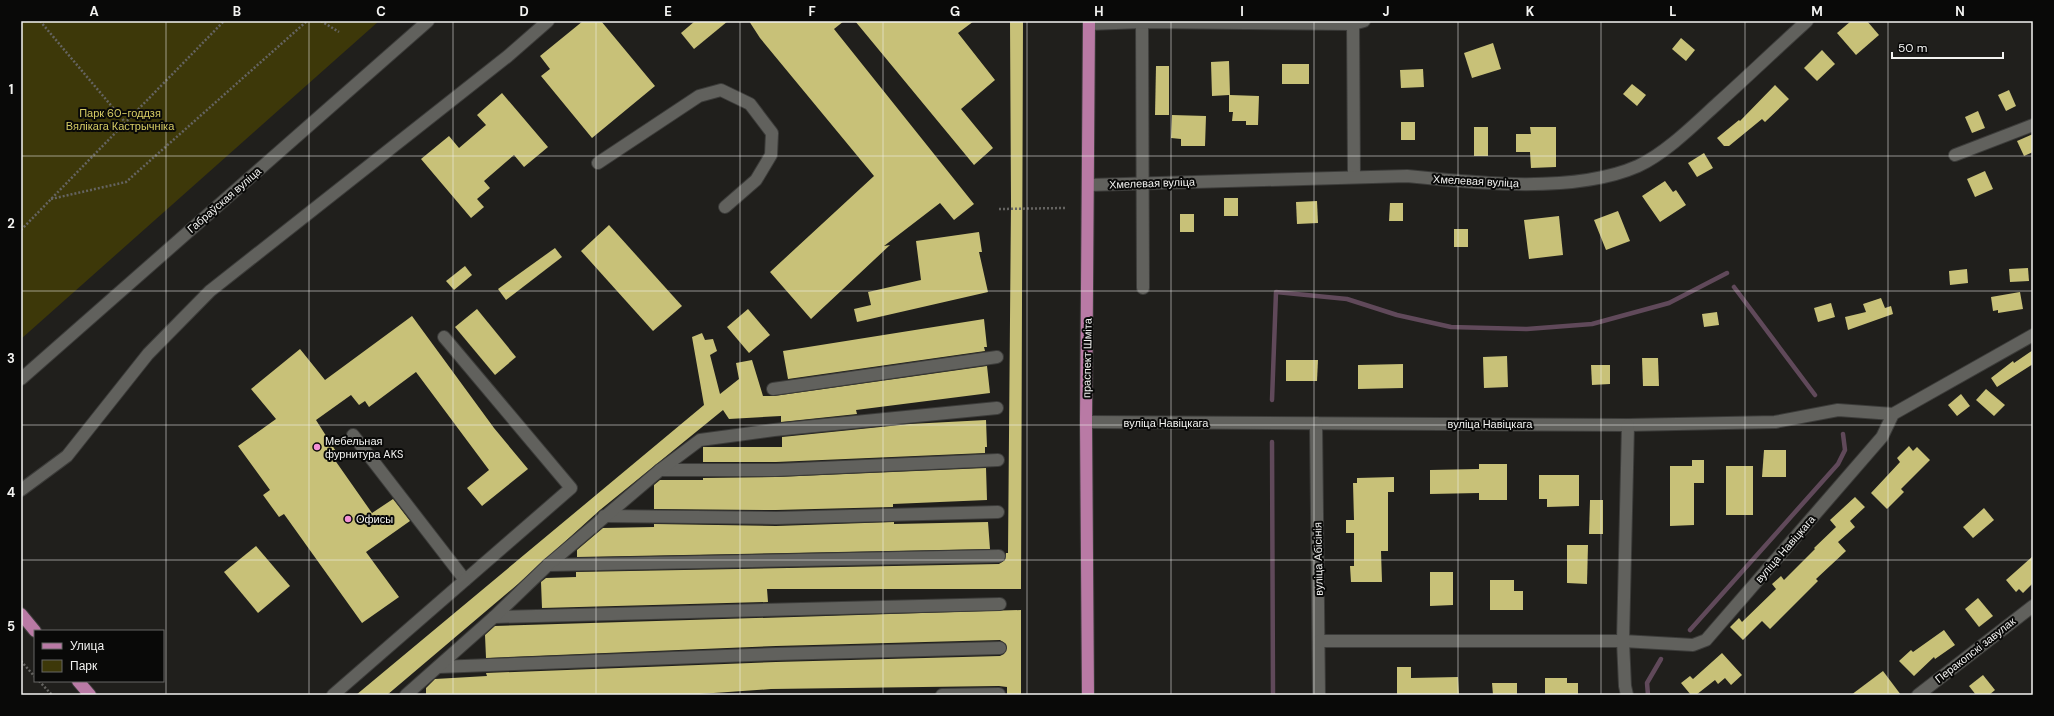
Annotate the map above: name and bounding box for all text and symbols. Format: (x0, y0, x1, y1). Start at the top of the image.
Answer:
text: A (89, 3, 99, 20)
text: B (233, 3, 241, 20)
text: C (376, 3, 386, 20)
text: D (519, 3, 529, 20)
text: E (664, 3, 672, 20)
text: F (808, 3, 816, 20)
text: G (950, 3, 960, 20)
text: H (1094, 3, 1104, 20)
text: I (1240, 3, 1244, 20)
text: J (1382, 3, 1390, 20)
text: K (1526, 3, 1535, 20)
text: L (1669, 3, 1677, 20)
text: M (1811, 3, 1823, 20)
text: N (1955, 3, 1965, 20)
scale bar (1892, 34, 2003, 60)
text: 50 m (1898, 40, 1927, 56)
text: 1 (9, 81, 13, 98)
park label: Парк 60-годдзя Вялікага Кастрычніка (66, 106, 175, 133)
street label: Габраўская вуліца (184, 164, 264, 236)
street label: Хмелевая вуліца (1433, 172, 1520, 190)
street label: Хмелевая вуліца (1109, 174, 1196, 191)
text: 2 (7, 215, 15, 232)
street label: праспект Шміта (1079, 317, 1095, 398)
text: 3 (7, 350, 15, 367)
street label: вуліца Навіцкага (1124, 416, 1209, 430)
street label: вуліца Навіцкага (1448, 417, 1533, 431)
place label: Мебельная фурнитура AKS (325, 434, 403, 461)
marker: Мебельная фурнитура AKS (312, 442, 322, 452)
text: 4 (7, 484, 15, 501)
place label: Офисы (356, 512, 393, 526)
street label: вуліца Навіцкага (1752, 512, 1819, 586)
marker: Офисы (343, 514, 353, 524)
street label: вуліца Абісінія (1310, 522, 1326, 596)
street label: Перакопскі завулак (1932, 614, 2018, 686)
text: 5 (7, 618, 15, 635)
legend (34, 630, 164, 682)
text: Улица (70, 638, 104, 654)
text: Парк (70, 658, 98, 674)

